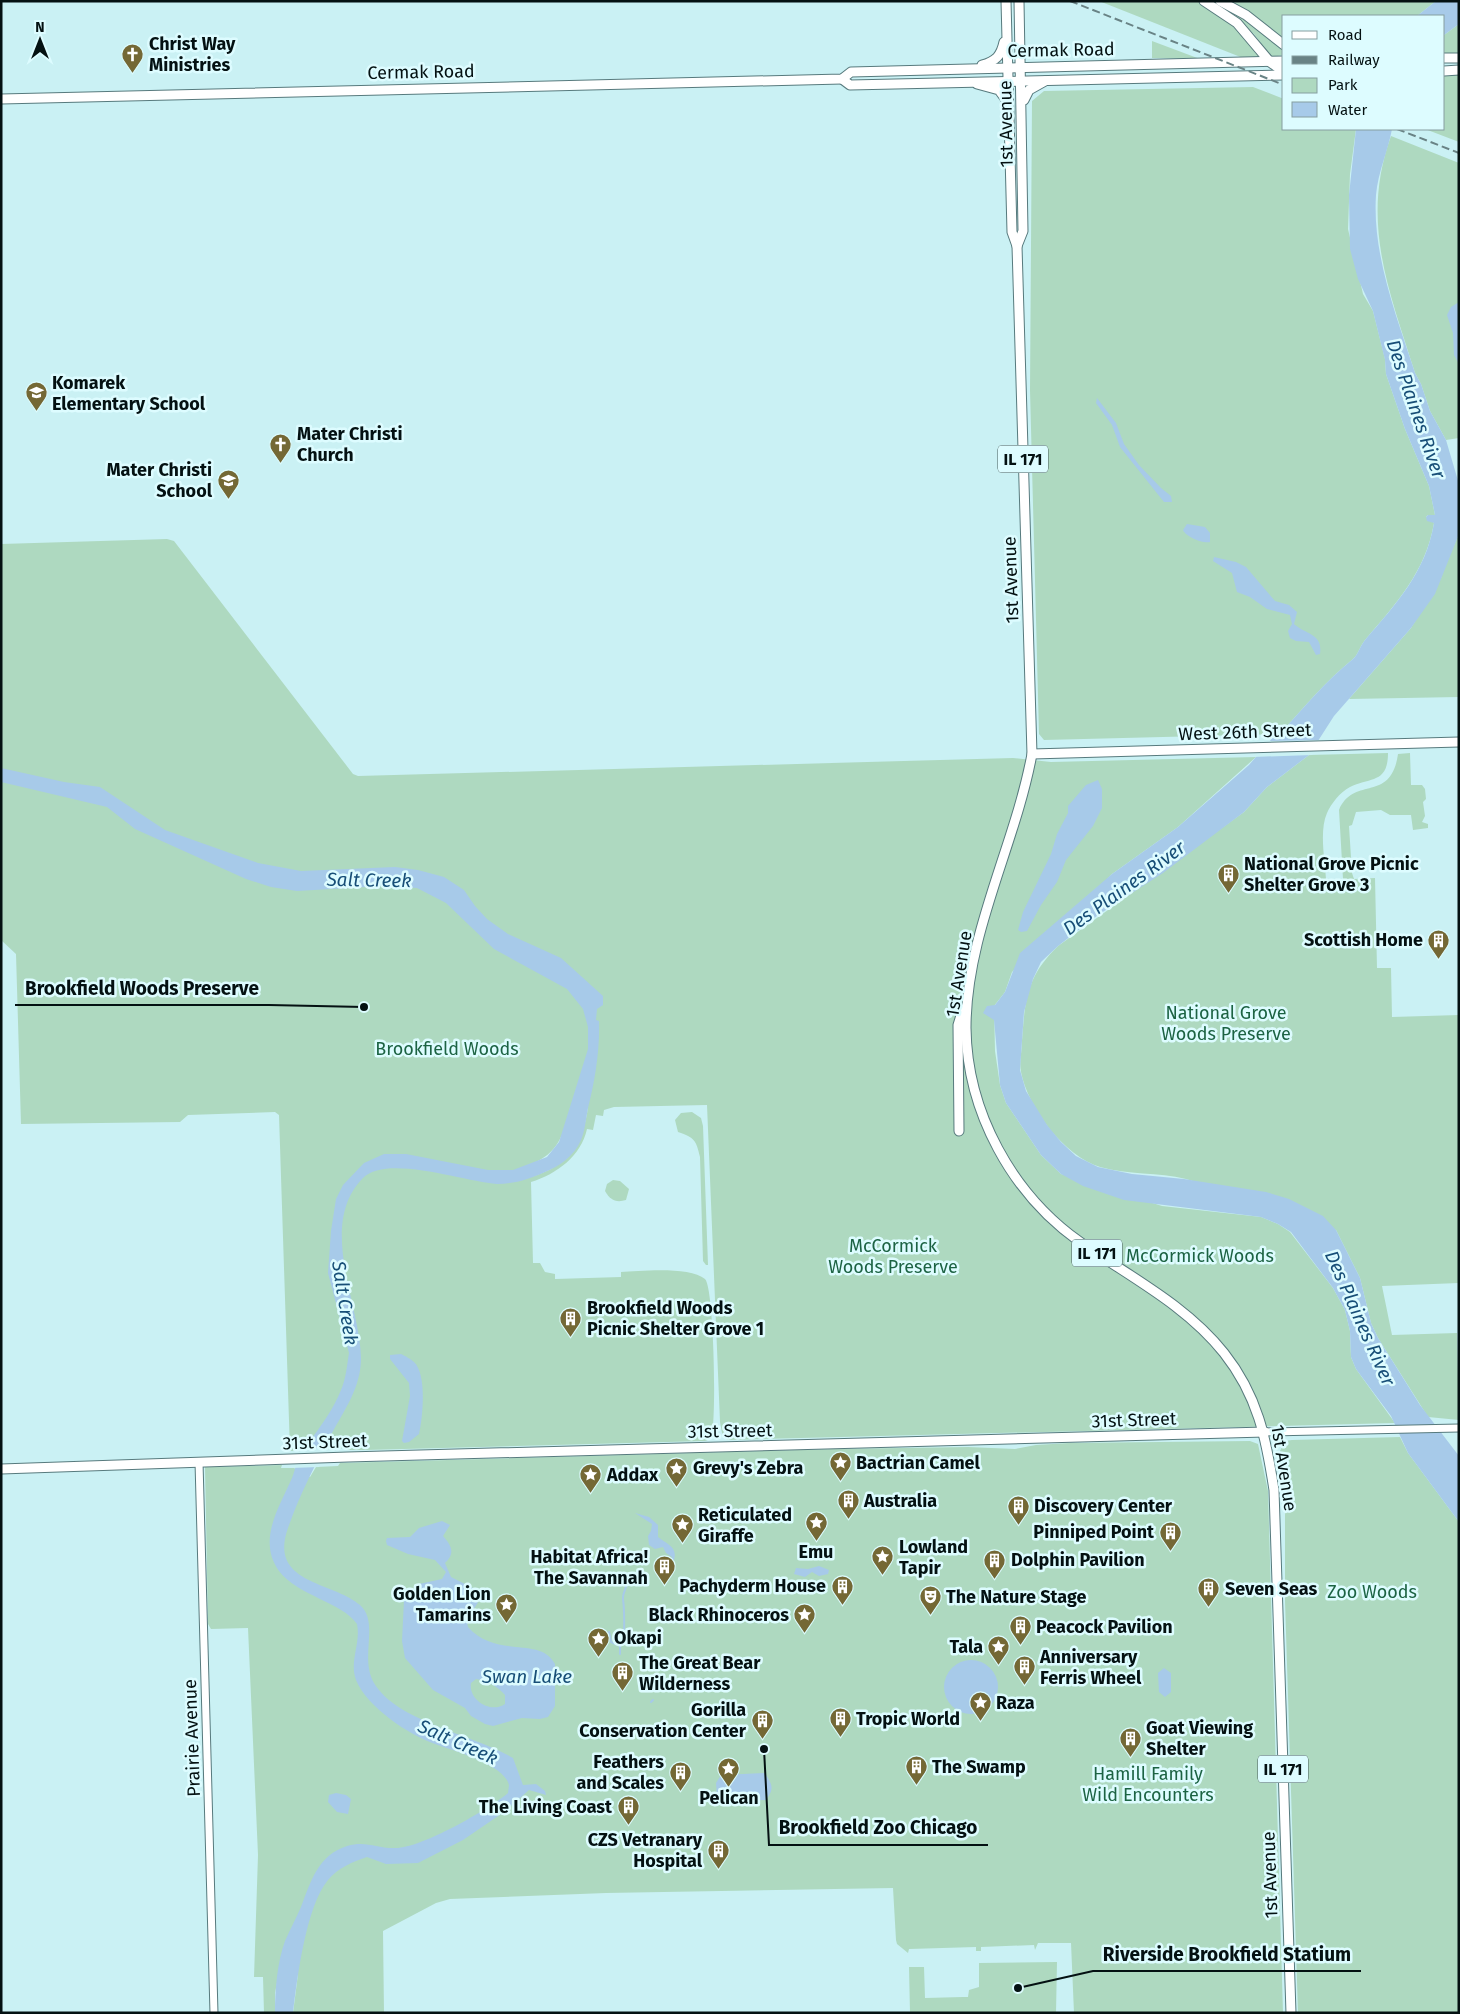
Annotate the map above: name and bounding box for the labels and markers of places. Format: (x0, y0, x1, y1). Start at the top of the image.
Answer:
place label: Christ Way Ministries (149, 33, 236, 76)
church icon: Christ Way Ministries (121, 42, 145, 73)
place label: Komarek Elementary School (52, 372, 206, 415)
school or university icon: Komarek Elementary School (24, 381, 48, 412)
place label: Mater Christi Church (297, 423, 403, 466)
church icon: Mater Christi Church (269, 432, 293, 463)
place label: Mater Christi School (106, 459, 213, 502)
school or university icon: Mater Christi School (216, 468, 240, 499)
place label: National Grove Picnic Shelter Grove 3 (1244, 853, 1419, 896)
building icon: National Grove Picnic Shelter Grove 3 (1216, 862, 1240, 893)
building icon: Scottish Home (1427, 928, 1451, 959)
place label: Scottish Home (1304, 929, 1423, 951)
callout: Brookfield Woods Preserve (15, 971, 269, 1005)
place label: Brookfield Woods Picnic Shelter Grove 1 (587, 1297, 764, 1340)
building icon: Brookfield Woods Picnic Shelter Grove 1 (559, 1306, 583, 1337)
place icon: Bactrian Camel (828, 1451, 852, 1482)
place label: Bactrian Camel (856, 1452, 981, 1474)
place icon: Grevy's Zebra (665, 1456, 689, 1487)
place label: Grevy's Zebra (693, 1457, 803, 1479)
place icon: Addax (579, 1463, 603, 1494)
place label: Addax (606, 1464, 659, 1486)
building icon: Australia (836, 1489, 860, 1520)
place label: Australia (863, 1490, 937, 1512)
building icon: Discovery Center (1006, 1494, 1030, 1525)
place label: Discovery Center (1034, 1495, 1173, 1517)
place label: Reticulated Giraffe (698, 1504, 792, 1547)
place icon: Emu (804, 1510, 828, 1541)
place icon: Reticulated Giraffe (670, 1513, 694, 1544)
building icon: Pinniped Point (1158, 1520, 1182, 1551)
place label: Pinniped Point (1033, 1521, 1155, 1543)
place label: Lowland Tapir (899, 1536, 968, 1579)
place label: Emu (799, 1541, 833, 1563)
place icon: Lowland Tapir (871, 1545, 895, 1576)
place label: Habitat Africa! The Savannah (531, 1546, 648, 1589)
building icon: Dolphin Pavilion (983, 1548, 1007, 1579)
place label: Dolphin Pavilion (1011, 1549, 1145, 1571)
building icon: Habitat Africa! The Savannah (652, 1555, 676, 1586)
building icon: Pachyderm House (830, 1574, 854, 1605)
place label: Pachyderm House (679, 1575, 826, 1597)
building icon: Seven Seas (1197, 1577, 1221, 1608)
place label: Seven Seas (1225, 1578, 1318, 1600)
place label: Golden Lion Tamarins (393, 1583, 491, 1626)
theatre icon: The Nature Stage (918, 1585, 942, 1616)
place label: The Nature Stage (946, 1586, 1086, 1608)
place icon: Golden Lion Tamarins (495, 1592, 519, 1623)
place icon: Black Rhinoceros (793, 1603, 817, 1634)
place label: Black Rhinoceros (648, 1604, 789, 1626)
building icon: Peacock Pavilion (1008, 1615, 1032, 1646)
place label: Peacock Pavilion (1036, 1616, 1173, 1638)
place icon: Okapi (586, 1626, 610, 1657)
place label: Okapi (614, 1627, 662, 1649)
place icon: Tala (987, 1635, 1011, 1666)
place label: Tala (949, 1636, 983, 1658)
place label: Anniversary Ferris Wheel (1039, 1646, 1142, 1689)
place label: The Great Bear Wilderness (639, 1652, 761, 1695)
building icon: Anniversary Ferris Wheel (1012, 1655, 1036, 1686)
building icon: The Great Bear Wilderness (611, 1661, 635, 1692)
place icon: Raza (968, 1691, 992, 1722)
place label: Raza (996, 1692, 1035, 1714)
place label: Gorilla Conservation Center (579, 1699, 747, 1742)
building icon: Tropic World (828, 1707, 852, 1738)
building icon: Gorilla Conservation Center (750, 1708, 774, 1739)
place label: Tropic World (856, 1708, 960, 1730)
place label: Goat Viewing Shelter (1146, 1717, 1253, 1760)
building icon: Goat Viewing Shelter (1118, 1726, 1142, 1757)
place label: Feathers and Scales (576, 1751, 664, 1794)
building icon: The Swamp (904, 1755, 928, 1786)
place icon: Pelican (717, 1756, 741, 1787)
place label: The Swamp (932, 1756, 1026, 1778)
building icon: Feathers and Scales (668, 1760, 692, 1791)
place label: Pelican (699, 1787, 759, 1809)
building icon: The Living Coast (616, 1795, 640, 1826)
place label: The Living Coast (479, 1796, 613, 1818)
callout: Brookfield Zoo Chicago (769, 1811, 988, 1845)
place label: CZS Vetranary Hospital (588, 1829, 703, 1872)
building icon: CZS Vetranary Hospital (706, 1838, 730, 1869)
callout: Riverside Brookfield Statium (1093, 1937, 1361, 1971)

